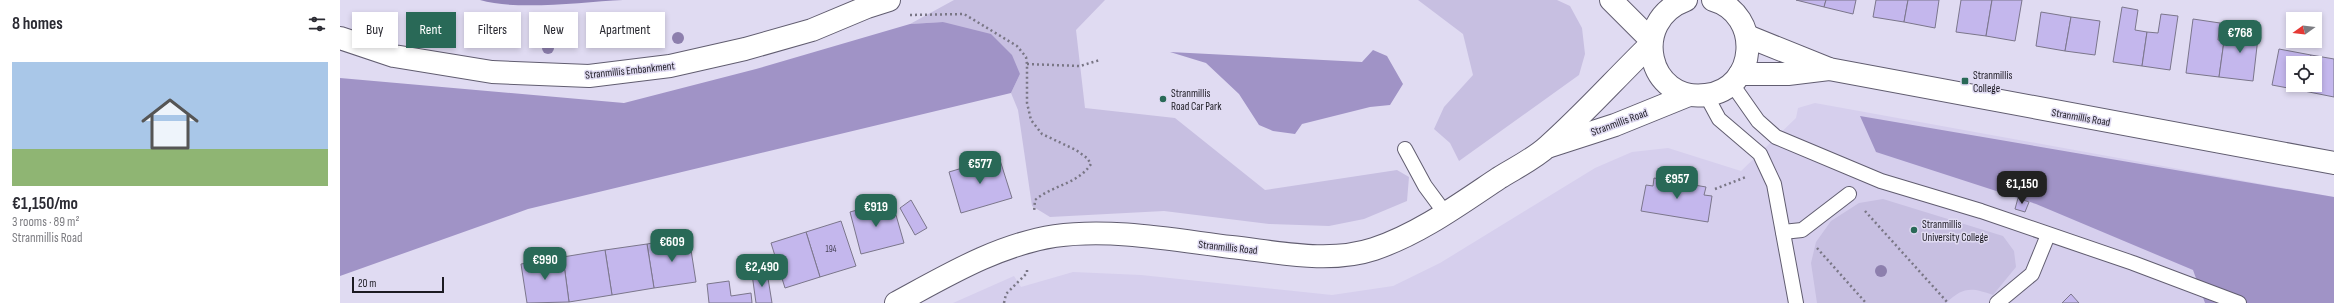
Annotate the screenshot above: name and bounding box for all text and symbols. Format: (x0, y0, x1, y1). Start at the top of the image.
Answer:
chip: Buy (352, 12, 398, 48)
chip: Rent (406, 12, 456, 48)
chip: Filters (464, 12, 521, 48)
chip: New (529, 12, 578, 48)
chip: Apartment (586, 12, 665, 48)
north arrow (2286, 12, 2322, 48)
map controls (2286, 12, 2322, 92)
icon: filters (306, 13, 328, 35)
text: 8 homes (12, 14, 63, 34)
pin: €768 (2216, 20, 2264, 54)
text: €768 (2228, 25, 2252, 41)
button: locate (2286, 56, 2322, 92)
street label: Stranmillis Embankment (585, 59, 676, 82)
place label: Stranmillis College (1973, 69, 2012, 95)
marker: Stranmillis College (1960, 76, 1970, 86)
place label: Stranmillis Road Car Park (1171, 87, 1222, 113)
icon: home (134, 88, 206, 160)
marker: Stranmillis Road Car Park (1158, 94, 1168, 104)
street label: Stranmillis Road (1589, 106, 1650, 139)
street label: Stranmillis Road (2050, 106, 2112, 129)
pin: €577 (956, 151, 1004, 185)
text: €577 (968, 156, 992, 172)
pin: €957 (1653, 166, 1701, 200)
text: €957 (1665, 171, 1689, 187)
pin: €1,150 (1989, 171, 2055, 205)
text: €1,150 (2006, 176, 2038, 192)
text: €1,150/mo (12, 194, 78, 214)
pin: €919 (852, 194, 900, 228)
text: €919 (864, 199, 888, 215)
text: 3 rooms · 89 m² (12, 214, 79, 230)
place label: Stranmillis University College (1922, 218, 1988, 244)
marker: Stranmillis University College (1909, 225, 1919, 235)
pin: €609 (648, 229, 696, 263)
text: Stranmillis Road (12, 230, 82, 246)
text: €609 (659, 234, 685, 250)
street label: Stranmillis Road (1198, 238, 1259, 257)
house number: 194 (826, 244, 837, 255)
pin: €990 (521, 247, 569, 281)
text: €990 (532, 252, 558, 268)
pin: €2,490 (729, 254, 795, 288)
text: €2,490 (745, 259, 779, 275)
scale bar (352, 275, 444, 294)
text: 20 m (358, 277, 376, 290)

